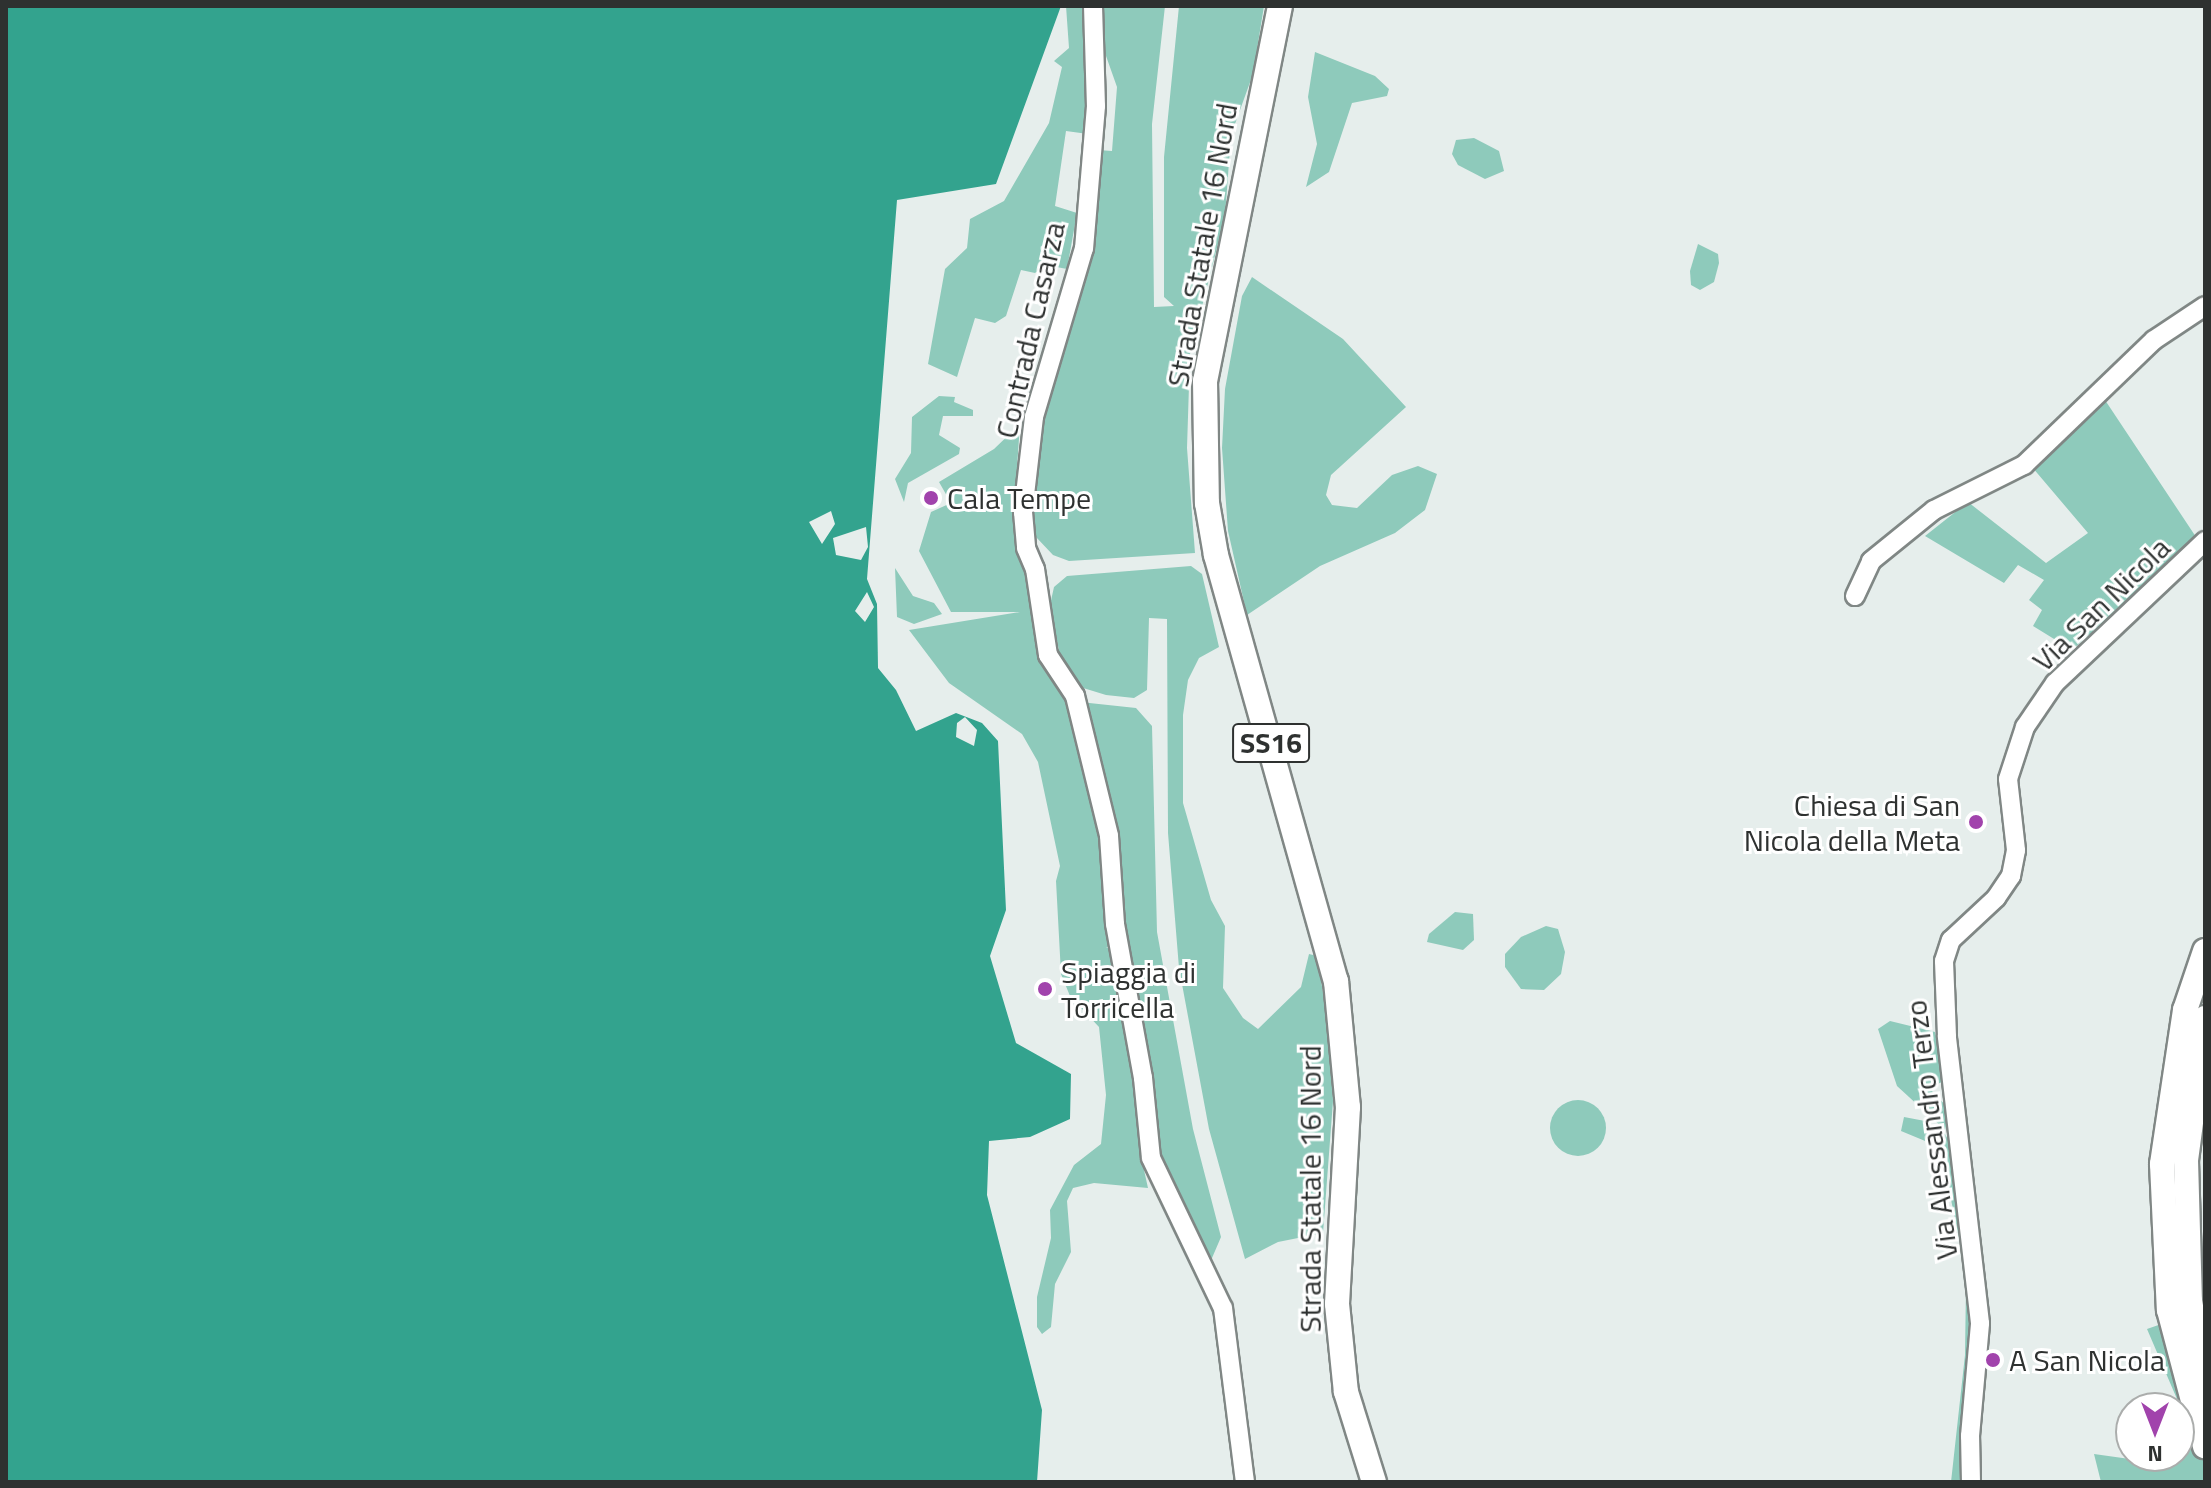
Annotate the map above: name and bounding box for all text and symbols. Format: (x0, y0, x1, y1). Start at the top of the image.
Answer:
street label: Strada Statale 16 Nord (1159, 100, 1245, 390)
street label: Contrada Casarza (988, 218, 1072, 442)
place label: Cala Tempe (947, 480, 1091, 516)
marker: Cala Tempe (922, 489, 940, 507)
street label: Via San Nicola (2025, 530, 2177, 678)
road number: SS16 (1231, 719, 1311, 767)
place label: Chiesa di San Nicola della Meta (1744, 787, 1960, 858)
marker: Chiesa di San Nicola della Meta (1967, 813, 1985, 831)
place label: Spiaggia di Torricella (1061, 954, 1196, 1024)
marker: Spiaggia di Torricella (1036, 980, 1054, 998)
street label: Via Alessandro Terzo (1897, 998, 1965, 1262)
street label: Strada Statale 16 Nord (1292, 1045, 1328, 1333)
place label: A San Nicola (2009, 1342, 2165, 1378)
marker: A San Nicola (1984, 1351, 2002, 1369)
north arrow (2115, 1392, 2195, 1472)
text: N (2147, 1437, 2163, 1471)

